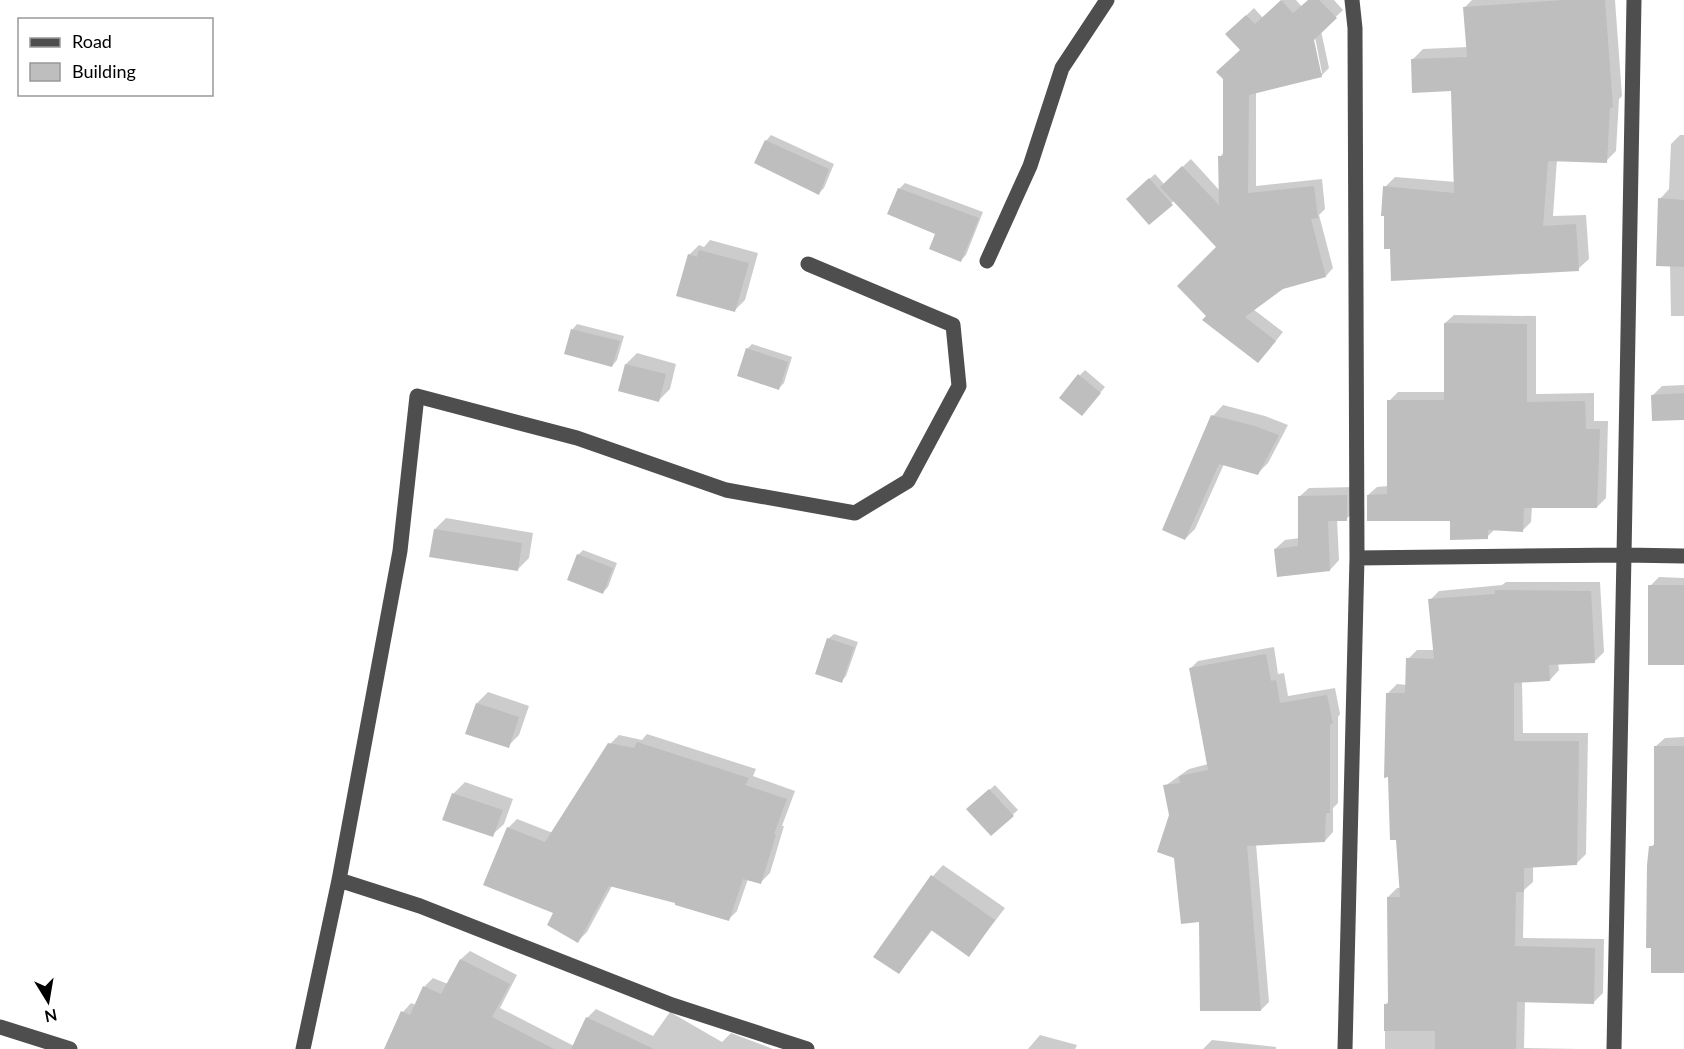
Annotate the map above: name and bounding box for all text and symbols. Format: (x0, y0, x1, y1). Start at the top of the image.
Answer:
legend (18, 18, 213, 96)
text: Road (72, 30, 112, 52)
text: Building (72, 60, 136, 82)
north arrow (18, 971, 78, 1031)
text: N (43, 1006, 59, 1027)

